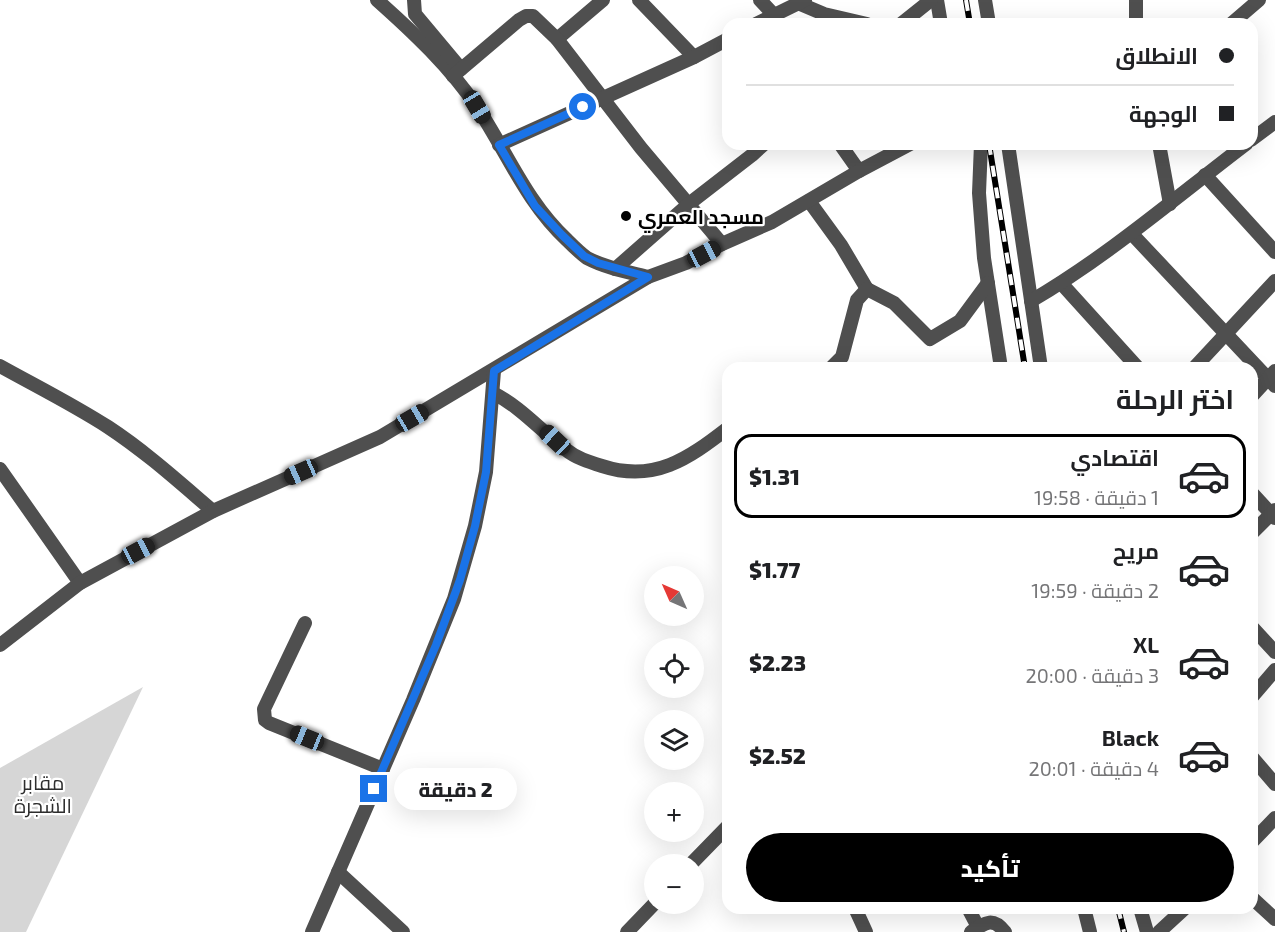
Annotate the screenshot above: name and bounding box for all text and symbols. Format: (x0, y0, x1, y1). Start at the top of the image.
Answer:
text: الانطلاق (1115, 42, 1198, 68)
car (460, 87, 494, 127)
route start (569, 93, 596, 120)
text: الوجهة (1129, 100, 1198, 126)
place label: مسجد العمري (638, 204, 764, 233)
marker: مسجد العمري (619, 209, 633, 223)
car (684, 238, 724, 270)
text: اختر الرحلة (1116, 382, 1234, 414)
car (392, 401, 432, 435)
car (536, 421, 574, 459)
text: اقتصادي (1070, 444, 1159, 470)
icon: car (1177, 449, 1231, 503)
car (281, 456, 321, 488)
text: $1.31 (749, 463, 800, 489)
text: 1 دقيقة · 19:58 (1034, 485, 1159, 509)
car (118, 535, 158, 567)
text: مريح (1113, 537, 1159, 563)
icon: car (1177, 542, 1231, 596)
text: $1.77 (749, 556, 800, 582)
north arrow (644, 566, 704, 626)
map controls (644, 566, 704, 914)
text: 2 دقيقة · 19:59 (1031, 578, 1159, 602)
text: XL (1133, 631, 1159, 657)
icon: car (1177, 635, 1231, 689)
button: locate (644, 638, 704, 698)
text: $2.23 (749, 649, 806, 675)
text: 3 دقيقة · 20:00 (1026, 663, 1159, 687)
button: layers (644, 710, 704, 770)
car (287, 723, 327, 753)
text: Black (1102, 724, 1159, 750)
icon: car (1177, 728, 1231, 782)
text: $2.52 (749, 742, 806, 768)
text: 4 دقيقة · 20:01 (1029, 756, 1159, 780)
callout: 2 دقيقة (395, 768, 518, 810)
park label: مقابر الشجرة (14, 770, 72, 818)
route end (360, 775, 387, 802)
text: 2 دقيقة (418, 777, 493, 801)
button: + (644, 782, 704, 842)
button: تأكيد (746, 833, 1234, 902)
button: − (644, 854, 704, 914)

